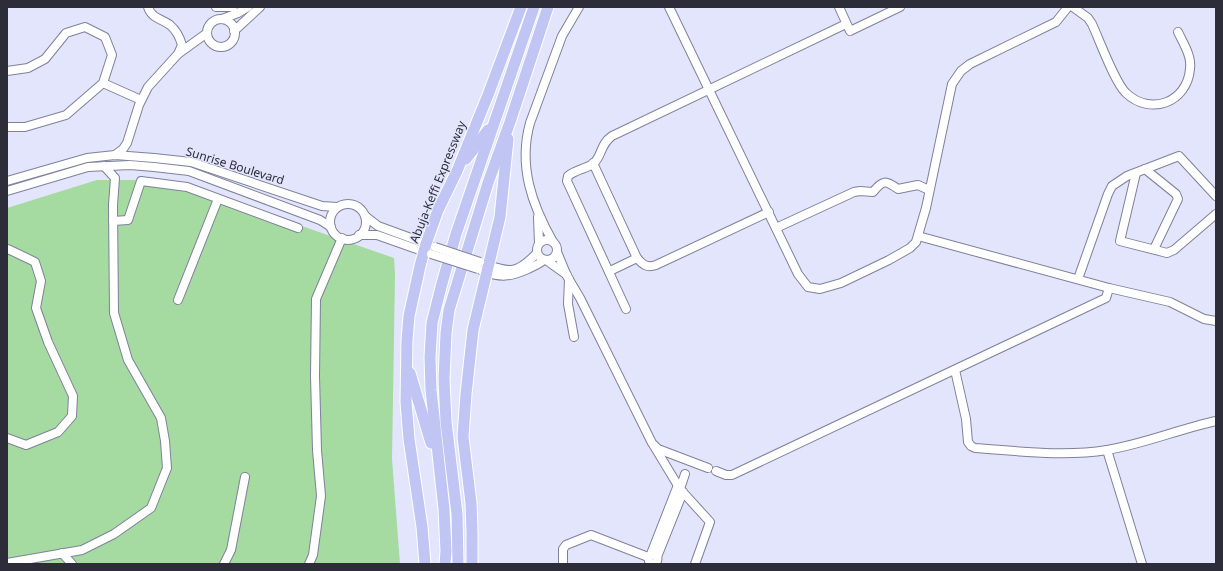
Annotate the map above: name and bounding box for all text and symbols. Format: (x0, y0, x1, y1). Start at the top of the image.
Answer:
street label: Abuja-Keffi Expressway (405, 117, 470, 245)
street label: Sunrise Boulevard (184, 142, 286, 189)

